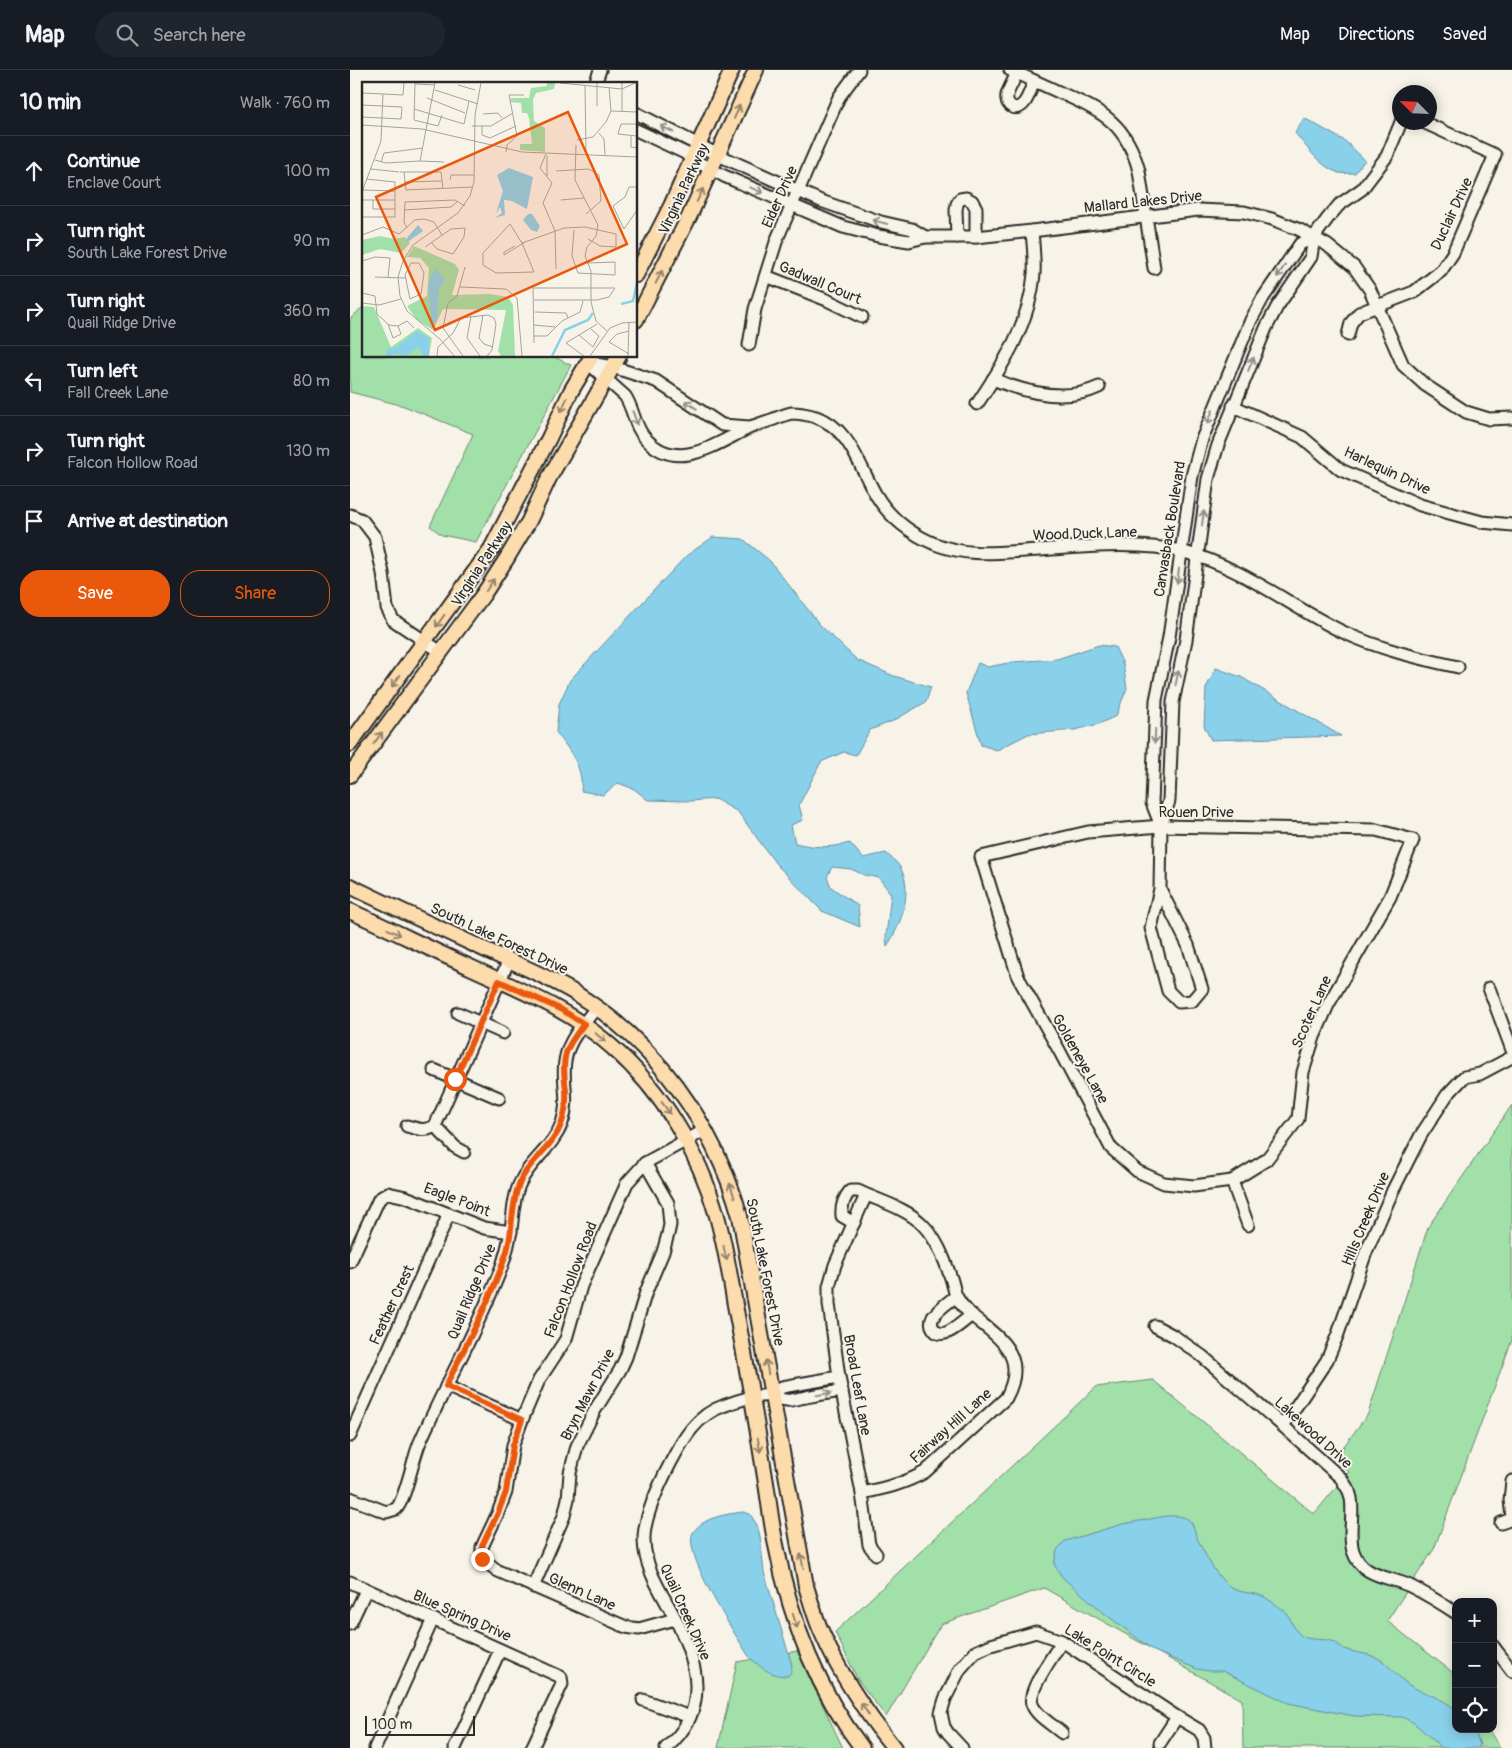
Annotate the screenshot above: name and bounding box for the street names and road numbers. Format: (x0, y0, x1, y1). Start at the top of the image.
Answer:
street label: Virginia Parkway (655, 140, 714, 238)
street label: Eider Drive (758, 162, 802, 231)
street label: Duclair Drive (1427, 174, 1477, 253)
street label: Mallard Lakes Drive (1083, 186, 1204, 218)
street label: Gadwall Court (776, 257, 865, 309)
street label: Harlequin Drive (1341, 443, 1434, 500)
street label: Canvasback Boulevard (1150, 460, 1190, 598)
street label: Virginia Parkway (447, 517, 517, 610)
street label: Wood Duck Lane (1033, 523, 1138, 545)
street label: Rouen Drive (1158, 803, 1234, 822)
street label: South Lake Forest Drive (427, 899, 571, 980)
street label: Scoter Lane (1288, 972, 1337, 1051)
street label: Goldeneye Lane (1047, 1011, 1113, 1108)
street label: Hills Creek Drive (1338, 1169, 1394, 1269)
street label: Eagle Point (421, 1179, 494, 1222)
street label: South Lake Forest Drive (741, 1197, 789, 1348)
street label: Falcon Hollow Road (540, 1219, 602, 1341)
street label: Quail Ridge Drive (443, 1241, 501, 1343)
street label: Feather Crest (365, 1261, 419, 1348)
street label: Broad Leaf Lane (839, 1333, 875, 1438)
street label: Bryn Mawr Drive (557, 1345, 620, 1444)
street label: Fairway Hill Lane (906, 1384, 996, 1468)
street label: Lakewood Drive (1270, 1393, 1356, 1473)
street label: Quail Creek Drive (655, 1561, 715, 1664)
street label: Glenn Lane (545, 1569, 619, 1615)
street label: Blue Spring Drive (410, 1586, 514, 1646)
street label: Lake Point Circle (1061, 1620, 1160, 1692)

